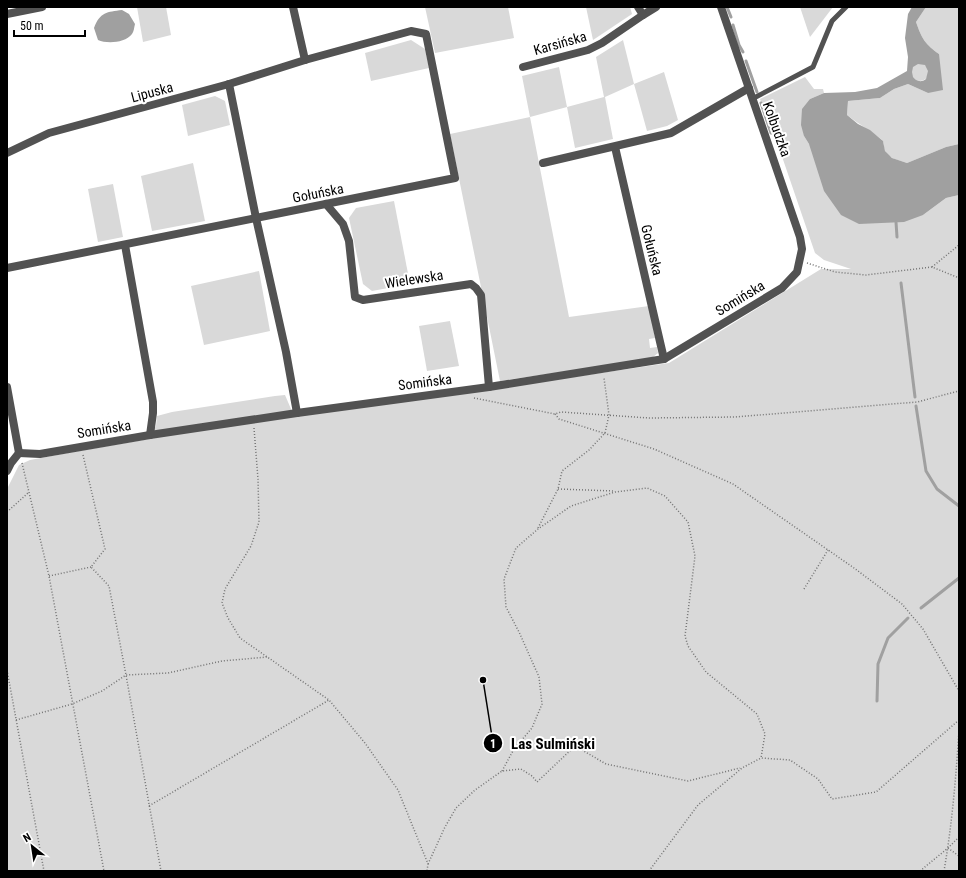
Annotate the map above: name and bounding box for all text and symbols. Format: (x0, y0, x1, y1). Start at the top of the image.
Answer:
scale bar (14, 12, 85, 38)
text: 50 m (20, 19, 44, 33)
street label: Karsińska (532, 28, 588, 58)
street label: Lipuska (129, 79, 175, 105)
street label: Kolbudzka (760, 99, 794, 159)
street label: Gołuńska (291, 180, 345, 206)
street label: Gołuńska (638, 223, 666, 277)
street label: Wielewska (384, 267, 444, 291)
street label: Somińska (713, 277, 767, 319)
street label: Somińska (397, 371, 453, 393)
street label: Somińska (76, 417, 132, 441)
callout: Las Sulmiński (483, 730, 603, 757)
text: Las Sulmiński (511, 735, 595, 753)
text: 1 (490, 737, 496, 751)
north arrow (12, 826, 52, 866)
text: N (21, 830, 34, 845)

